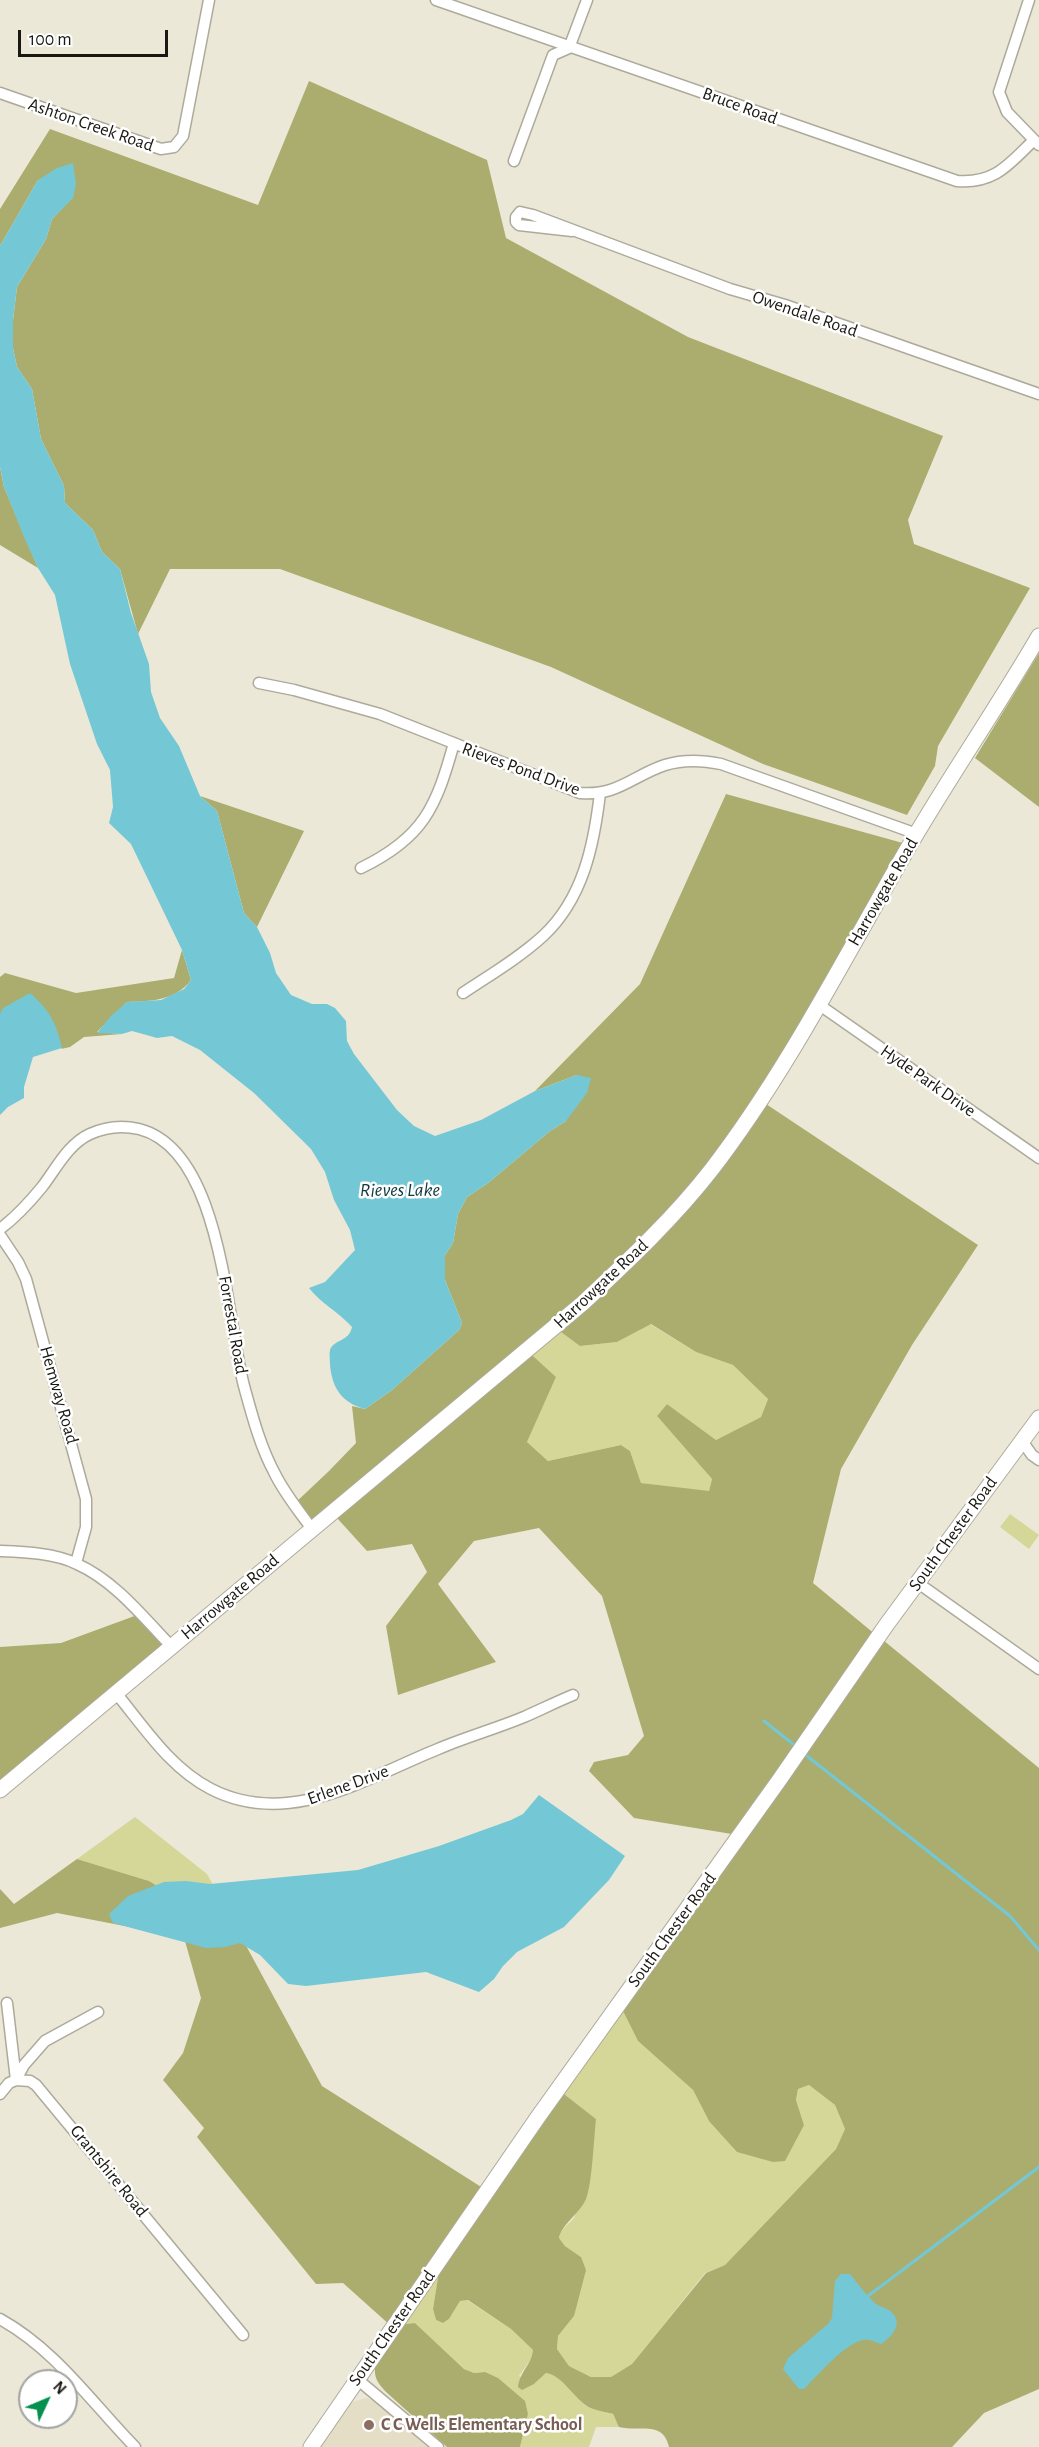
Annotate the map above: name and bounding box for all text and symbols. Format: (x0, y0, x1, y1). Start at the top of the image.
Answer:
scale bar (21, 18, 171, 56)
text: 100 m (29, 31, 72, 49)
street label: Bruce Road (699, 82, 781, 130)
street label: Ashton Creek Road (25, 93, 157, 157)
street label: Owendale Road (749, 286, 861, 342)
street label: Rieves Pond Drive (459, 738, 583, 800)
street label: Harrowgate Road (843, 834, 923, 950)
street label: Hyde Park Drive (876, 1040, 980, 1122)
water label: Rieves Lake (360, 1178, 440, 1202)
street label: Harrowgate Road (549, 1235, 653, 1333)
street label: Forrestal Road (214, 1274, 252, 1376)
street label: Hemway Road (35, 1344, 83, 1446)
street label: South Chester Road (904, 1473, 1002, 1595)
street label: Harrowgate Road (177, 1550, 283, 1644)
street label: Erlene Drive (304, 1760, 392, 1810)
street label: South Chester Road (623, 1869, 721, 1991)
street label: Grantshire Road (65, 2120, 153, 2222)
street label: South Chester Road (344, 2266, 440, 2390)
north arrow (18, 2369, 78, 2429)
text: N (50, 2378, 69, 2397)
place label: C C Wells Elementary School (381, 2414, 582, 2436)
marker: C C Wells Elementary School (362, 2418, 376, 2432)

